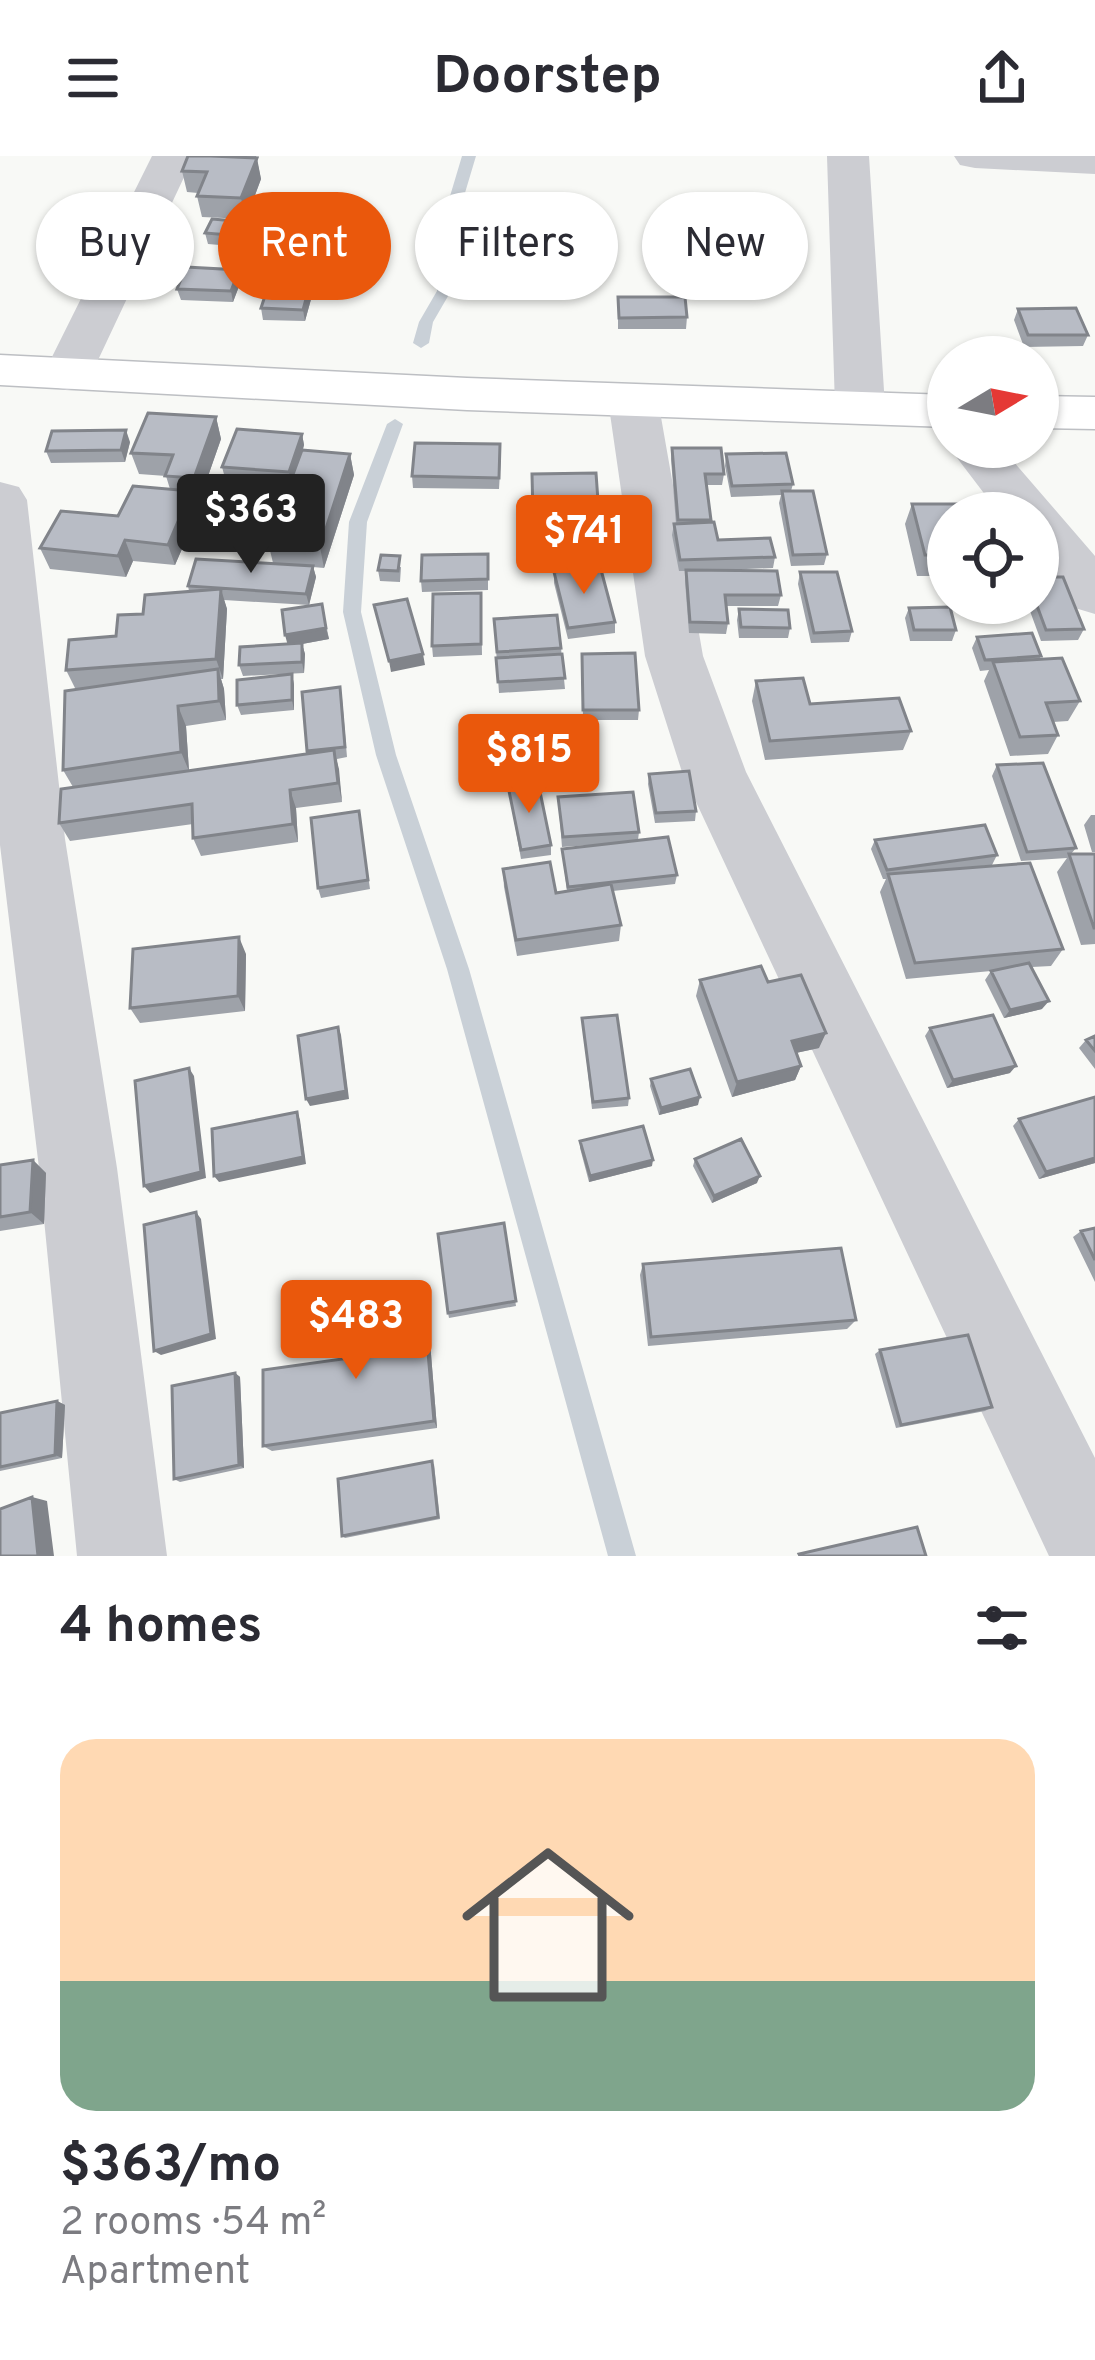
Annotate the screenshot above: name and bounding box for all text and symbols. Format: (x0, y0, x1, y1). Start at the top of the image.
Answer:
text: Doorstep (433, 44, 662, 113)
icon: menu (60, 45, 126, 111)
icon: share (969, 45, 1035, 111)
chip: Buy (36, 192, 194, 300)
chip: Rent (218, 192, 391, 300)
chip: Filters (415, 192, 618, 300)
chip: New (642, 192, 808, 300)
north arrow (927, 336, 1059, 468)
map controls (927, 336, 1059, 624)
pin: $363 (180, 474, 322, 576)
text: $363 (204, 488, 298, 537)
button: locate (927, 492, 1059, 624)
pin: $741 (513, 495, 655, 597)
text: $741 (543, 509, 625, 558)
pin: $815 (458, 714, 600, 816)
text: $815 (485, 728, 573, 777)
pin: $483 (285, 1280, 427, 1382)
text: $483 (308, 1294, 404, 1343)
icon: filters (969, 1595, 1035, 1661)
text: 4 homes (60, 1596, 262, 1661)
icon: home (440, 1817, 656, 2033)
text: $363/mo (60, 2135, 281, 2200)
text: 2 rooms · 54 m² (60, 2200, 326, 2249)
text: Apartment (60, 2249, 250, 2298)

